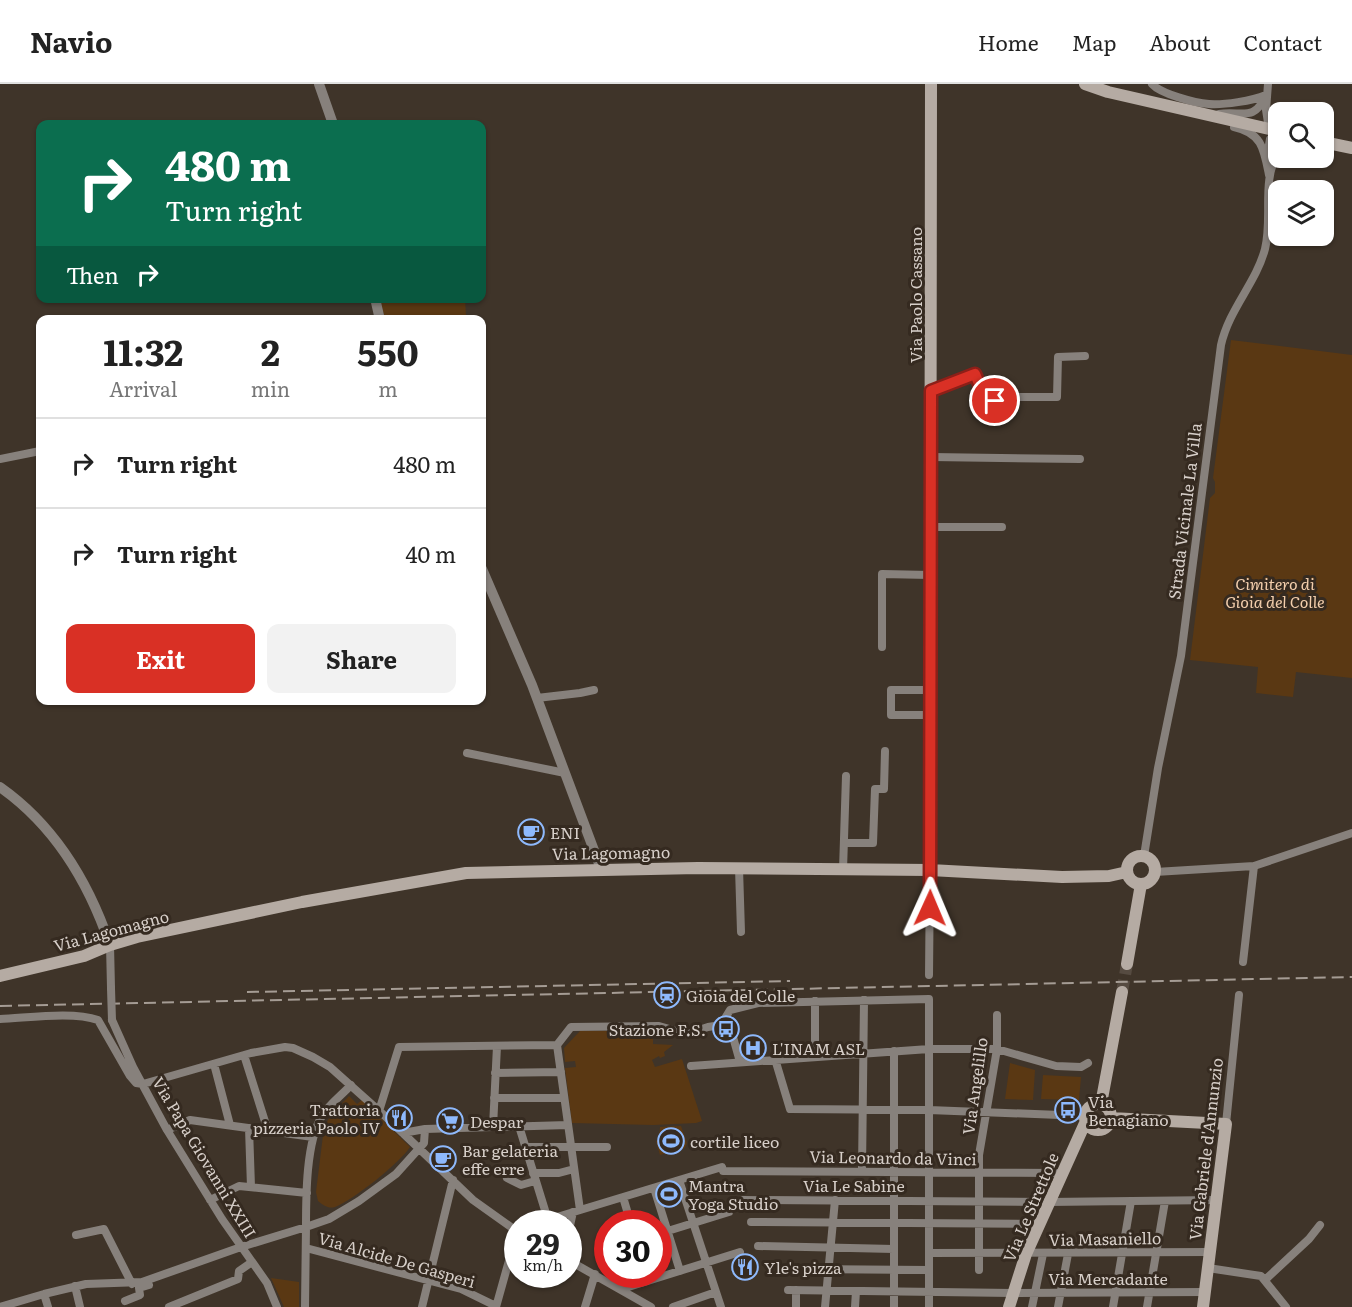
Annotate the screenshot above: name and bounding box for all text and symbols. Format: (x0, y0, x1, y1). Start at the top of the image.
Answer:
text: Navio (30, 20, 112, 62)
text: Home (978, 26, 1039, 57)
text: Map (1072, 26, 1116, 57)
text: About (1149, 26, 1211, 57)
text: Contact (1244, 26, 1322, 57)
map controls (1268, 102, 1334, 246)
button: search (1268, 102, 1334, 168)
text: 480 m (165, 132, 291, 194)
icon: right (66, 144, 144, 222)
button: layers (1268, 180, 1334, 246)
text: Turn right (165, 189, 302, 229)
street label: Via Paolo Cassano (903, 227, 927, 363)
text: Then (66, 258, 119, 291)
icon: right (131, 258, 164, 291)
text: 11:32 (103, 324, 183, 377)
text: 2 (261, 324, 280, 377)
text: 550 (357, 324, 419, 377)
text: Arrival (109, 373, 178, 403)
text: min (251, 373, 290, 403)
text: m (378, 373, 398, 403)
pin (969, 375, 1020, 426)
icon: arrive (978, 384, 1011, 417)
street label: Strada Vicinale La Villa (1161, 421, 1207, 601)
icon: right (66, 447, 99, 480)
text: Turn right (117, 447, 237, 480)
text: 480 m (393, 447, 456, 480)
icon: right (66, 537, 99, 570)
text: Turn right (117, 537, 237, 570)
text: 40 m (405, 537, 456, 570)
park label: Cimitero di Gioia del Colle (1225, 571, 1325, 613)
button: Exit (66, 624, 255, 693)
button: Share (267, 624, 456, 693)
cafe icon: ENI (516, 817, 546, 847)
place label: ENI (550, 820, 580, 844)
street label: Via Lagomagno (552, 839, 670, 865)
position arrow (898, 876, 962, 940)
street label: Via Lagomagno (51, 903, 171, 957)
station icon: Gioia del Colle (652, 980, 682, 1010)
place label: Gioia del Colle (686, 983, 795, 1007)
bus stop icon: Stazione F.S. (711, 1014, 741, 1044)
place label: Stazione F.S. (609, 1017, 706, 1041)
hospital icon: L'INAM ASL (738, 1033, 768, 1063)
place label: L'INAM ASL (772, 1036, 865, 1060)
street label: Via Angelillo (955, 1036, 993, 1136)
street label: Via Gabriele d'Annunzio (1182, 1056, 1228, 1242)
street label: Via Papa Giovanni XXIII (147, 1072, 263, 1242)
place label: Via Benagiano (1088, 1089, 1169, 1131)
bus stop icon: Via Benagiano (1053, 1095, 1083, 1125)
place label: Trattoria pizzeria Paolo IV (253, 1097, 380, 1139)
restaurant icon: Trattoria pizzeria Paolo IV (384, 1103, 414, 1133)
supermarket icon: Despar (435, 1106, 465, 1136)
place label: Despar (470, 1109, 524, 1133)
sports icon: cortile liceo (656, 1126, 686, 1156)
place label: cortile liceo (690, 1129, 779, 1153)
place label: Bar gelateria effe erre (462, 1138, 558, 1180)
cafe icon: Bar gelateria effe erre (428, 1144, 458, 1174)
street label: Via Leonardo da Vinci (809, 1144, 977, 1170)
street label: Via Le Strettole (996, 1148, 1064, 1266)
place label: Mantra Yoga Studio (688, 1173, 778, 1215)
street label: Via Le Sabine (803, 1173, 905, 1197)
sports icon: Mantra Yoga Studio (654, 1179, 684, 1209)
speed limit sign: 30 (594, 1210, 672, 1288)
text: 29 (526, 1220, 560, 1264)
street label: Via Alcide De Gasperi (316, 1225, 478, 1293)
street label: Via Masaniello (1049, 1225, 1161, 1251)
restaurant icon: Yle's pizza (730, 1252, 760, 1282)
text: km/h (523, 1253, 563, 1276)
place label: Yle's pizza (764, 1255, 842, 1279)
street label: Via Mercadante (1048, 1266, 1168, 1290)

